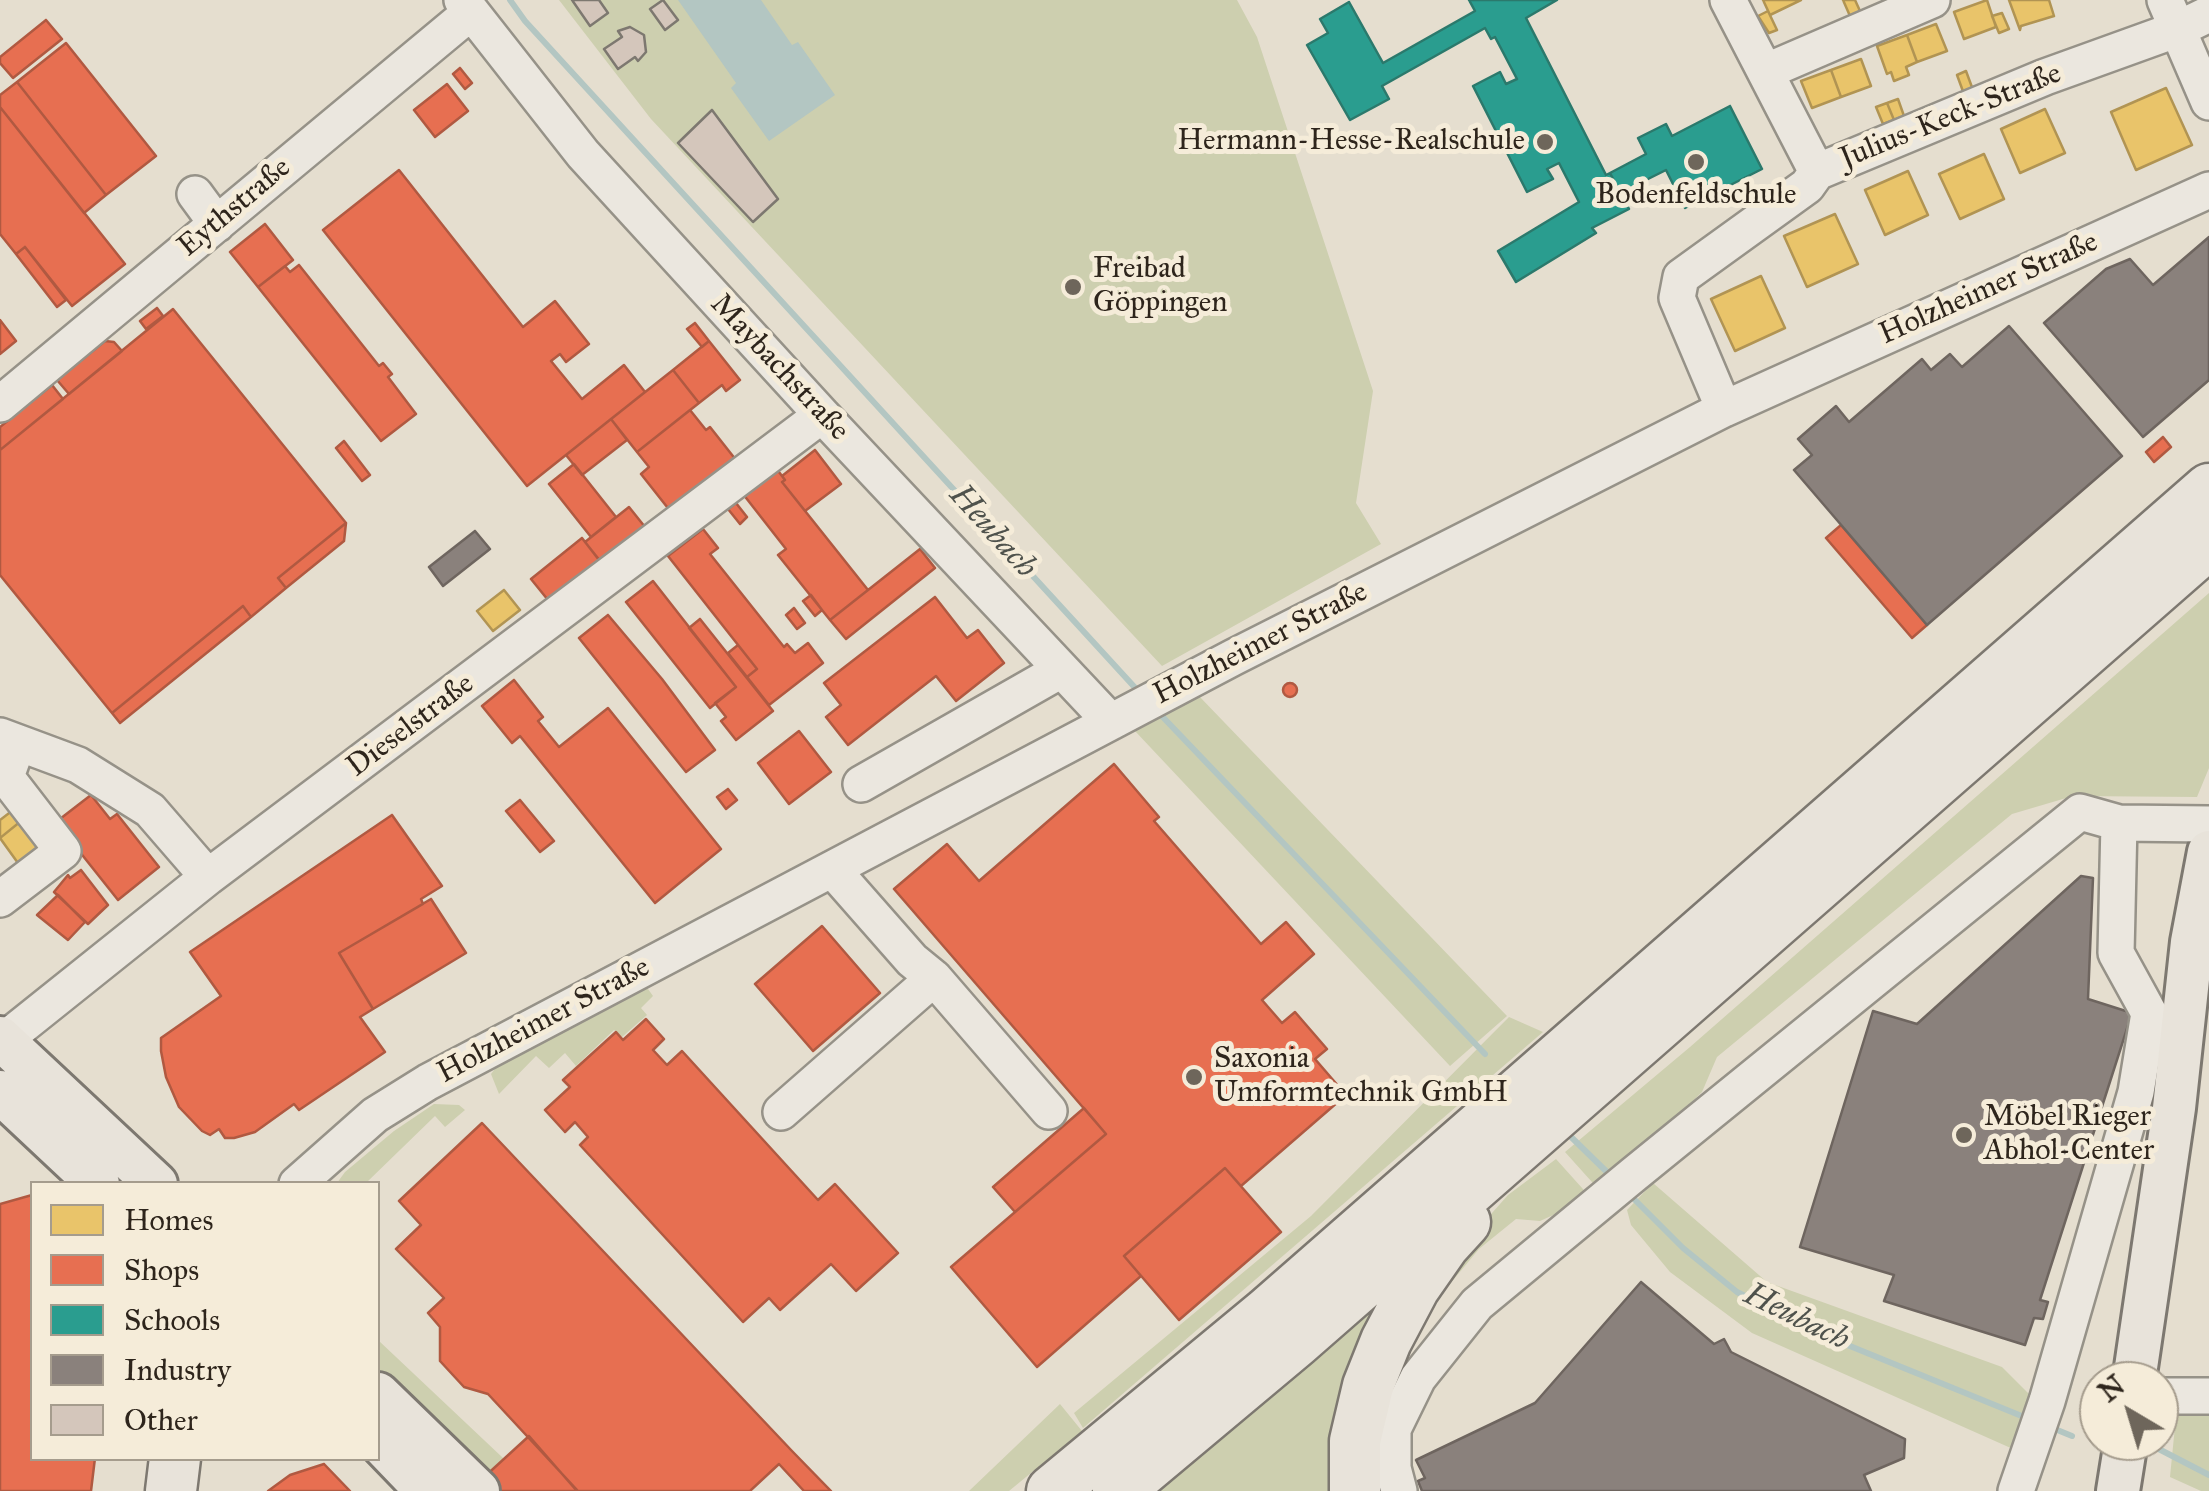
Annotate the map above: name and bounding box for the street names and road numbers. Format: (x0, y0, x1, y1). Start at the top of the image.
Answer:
street label: Julius-Keck-Straße (1835, 56, 2067, 178)
street label: Eythstraße (171, 151, 299, 265)
street label: Holzheimer Straße (1874, 225, 2104, 353)
street label: Maybachstraße (702, 287, 856, 449)
street label: Holzheimer Straße (1148, 575, 1374, 713)
street label: Dieselstraße (341, 667, 481, 785)
street label: Holzheimer Straße (432, 950, 656, 1092)

